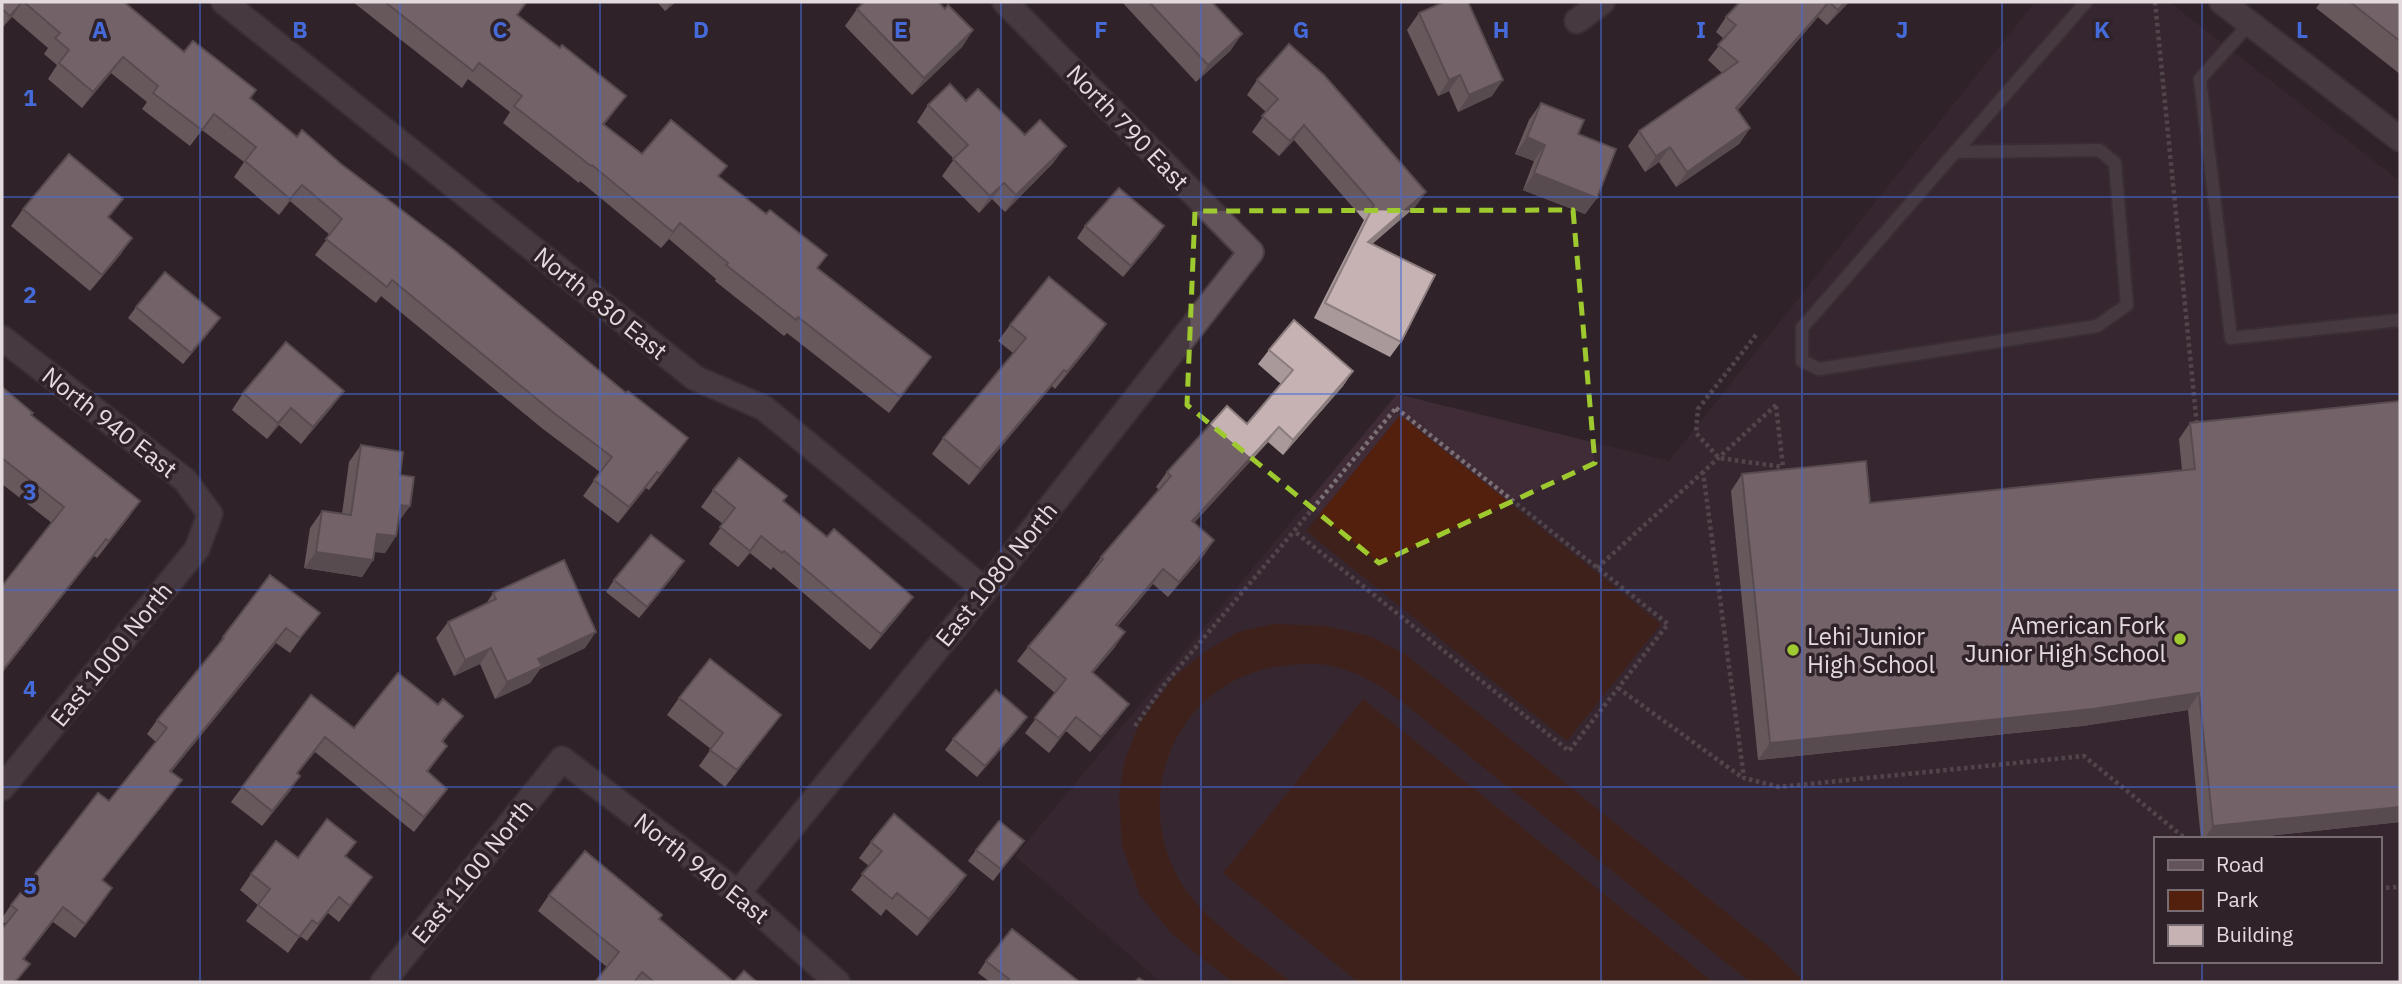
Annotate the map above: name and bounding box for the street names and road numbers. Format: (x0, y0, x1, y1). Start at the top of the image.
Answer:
street label: North 790 East (1060, 57, 1196, 197)
street label: North 830 East (528, 239, 674, 367)
street label: North 940 East (36, 359, 184, 485)
street label: East 1080 North (928, 495, 1064, 653)
street label: East 1000 North (43, 575, 179, 733)
street label: East 1100 North (404, 792, 540, 950)
street label: North 940 East (628, 805, 776, 931)

